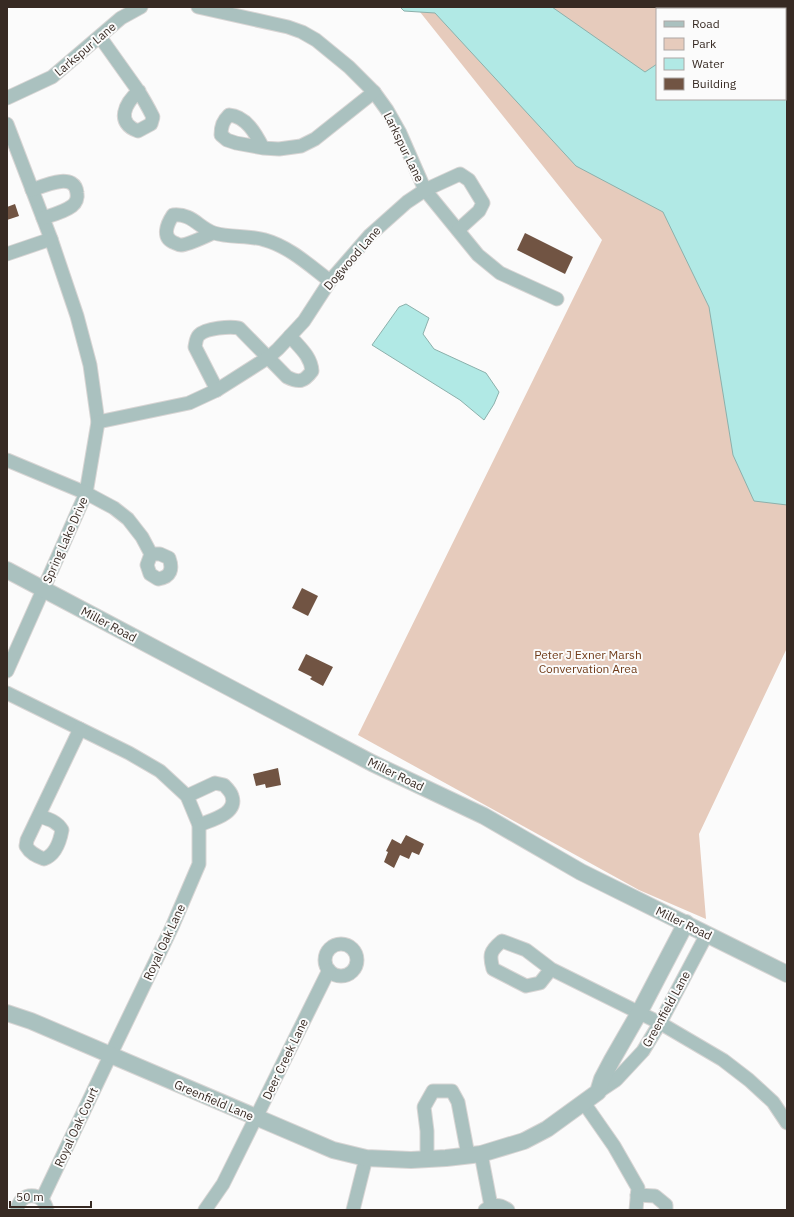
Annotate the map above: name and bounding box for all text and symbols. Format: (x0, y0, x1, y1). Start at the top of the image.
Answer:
legend (656, 8, 786, 100)
text: Road (692, 16, 720, 31)
street label: Larkspur Lane (51, 19, 119, 79)
text: Park (692, 36, 717, 51)
text: Water (692, 56, 725, 71)
text: Building (692, 76, 737, 91)
street label: Larkspur Lane (381, 110, 428, 185)
street label: Dogwood Lane (320, 223, 384, 293)
street label: Spring Lake Drive (39, 494, 91, 586)
street label: Miller Road (79, 603, 139, 645)
park label: Peter J Exner Marsh Convervation Area (534, 647, 642, 676)
street label: Miller Road (365, 754, 427, 794)
street label: Royal Oak Lane (140, 901, 188, 982)
street label: Miller Road (653, 903, 715, 943)
street label: Greenfield Lane (639, 968, 693, 1050)
street label: Deer Creek Lane (259, 1016, 311, 1102)
street label: Greenfield Lane (172, 1077, 256, 1124)
street label: Royal Oak Court (51, 1085, 101, 1169)
scale bar (10, 1183, 91, 1209)
text: 50 m (16, 1189, 44, 1204)

